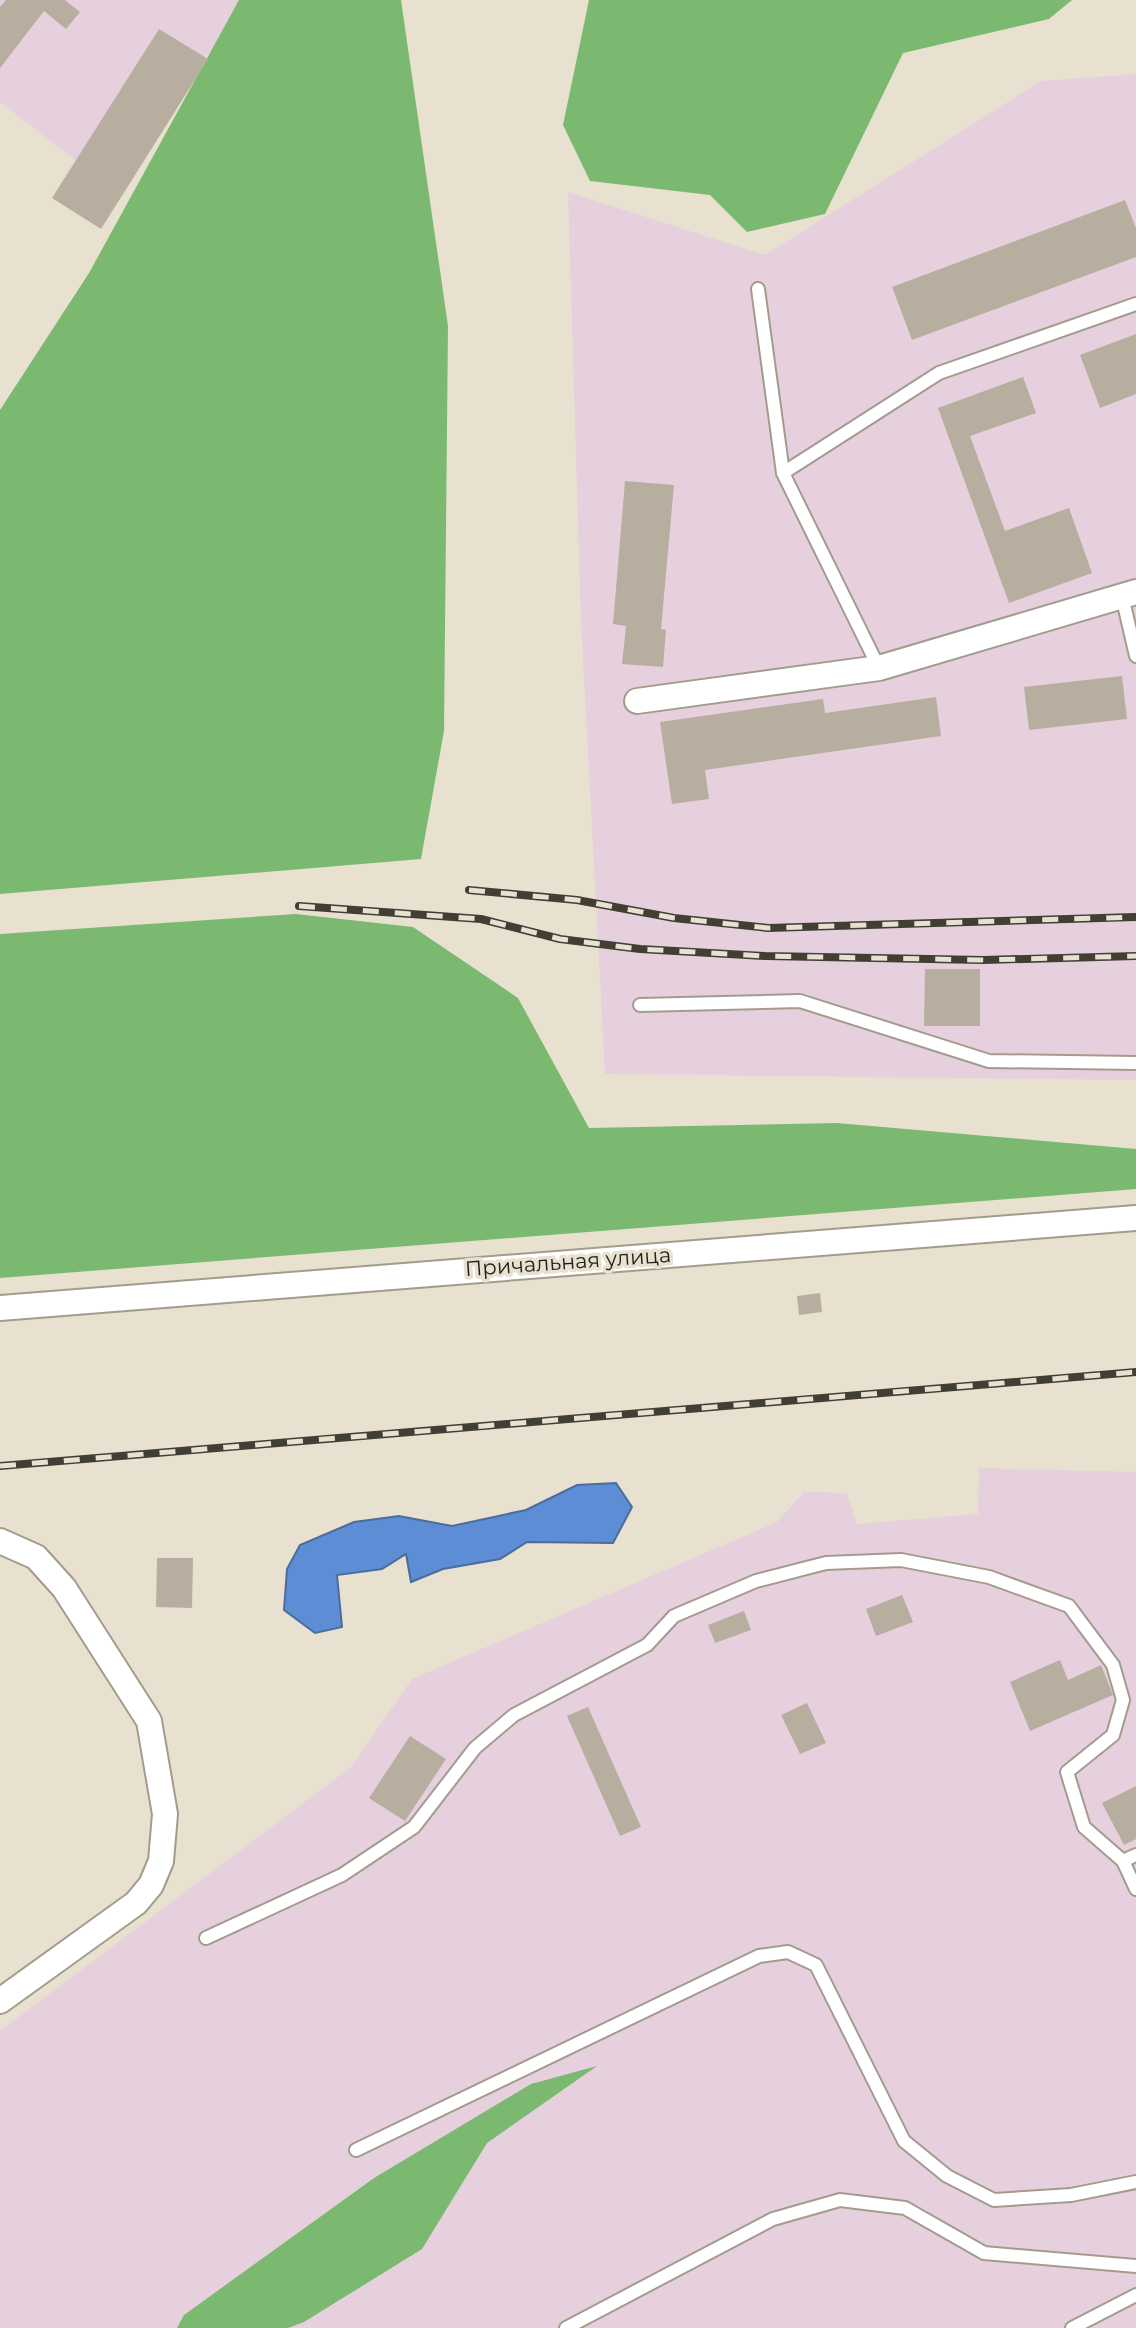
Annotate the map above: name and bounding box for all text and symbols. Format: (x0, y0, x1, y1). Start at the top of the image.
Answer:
street label: Причальная улица (464, 1242, 672, 1281)

